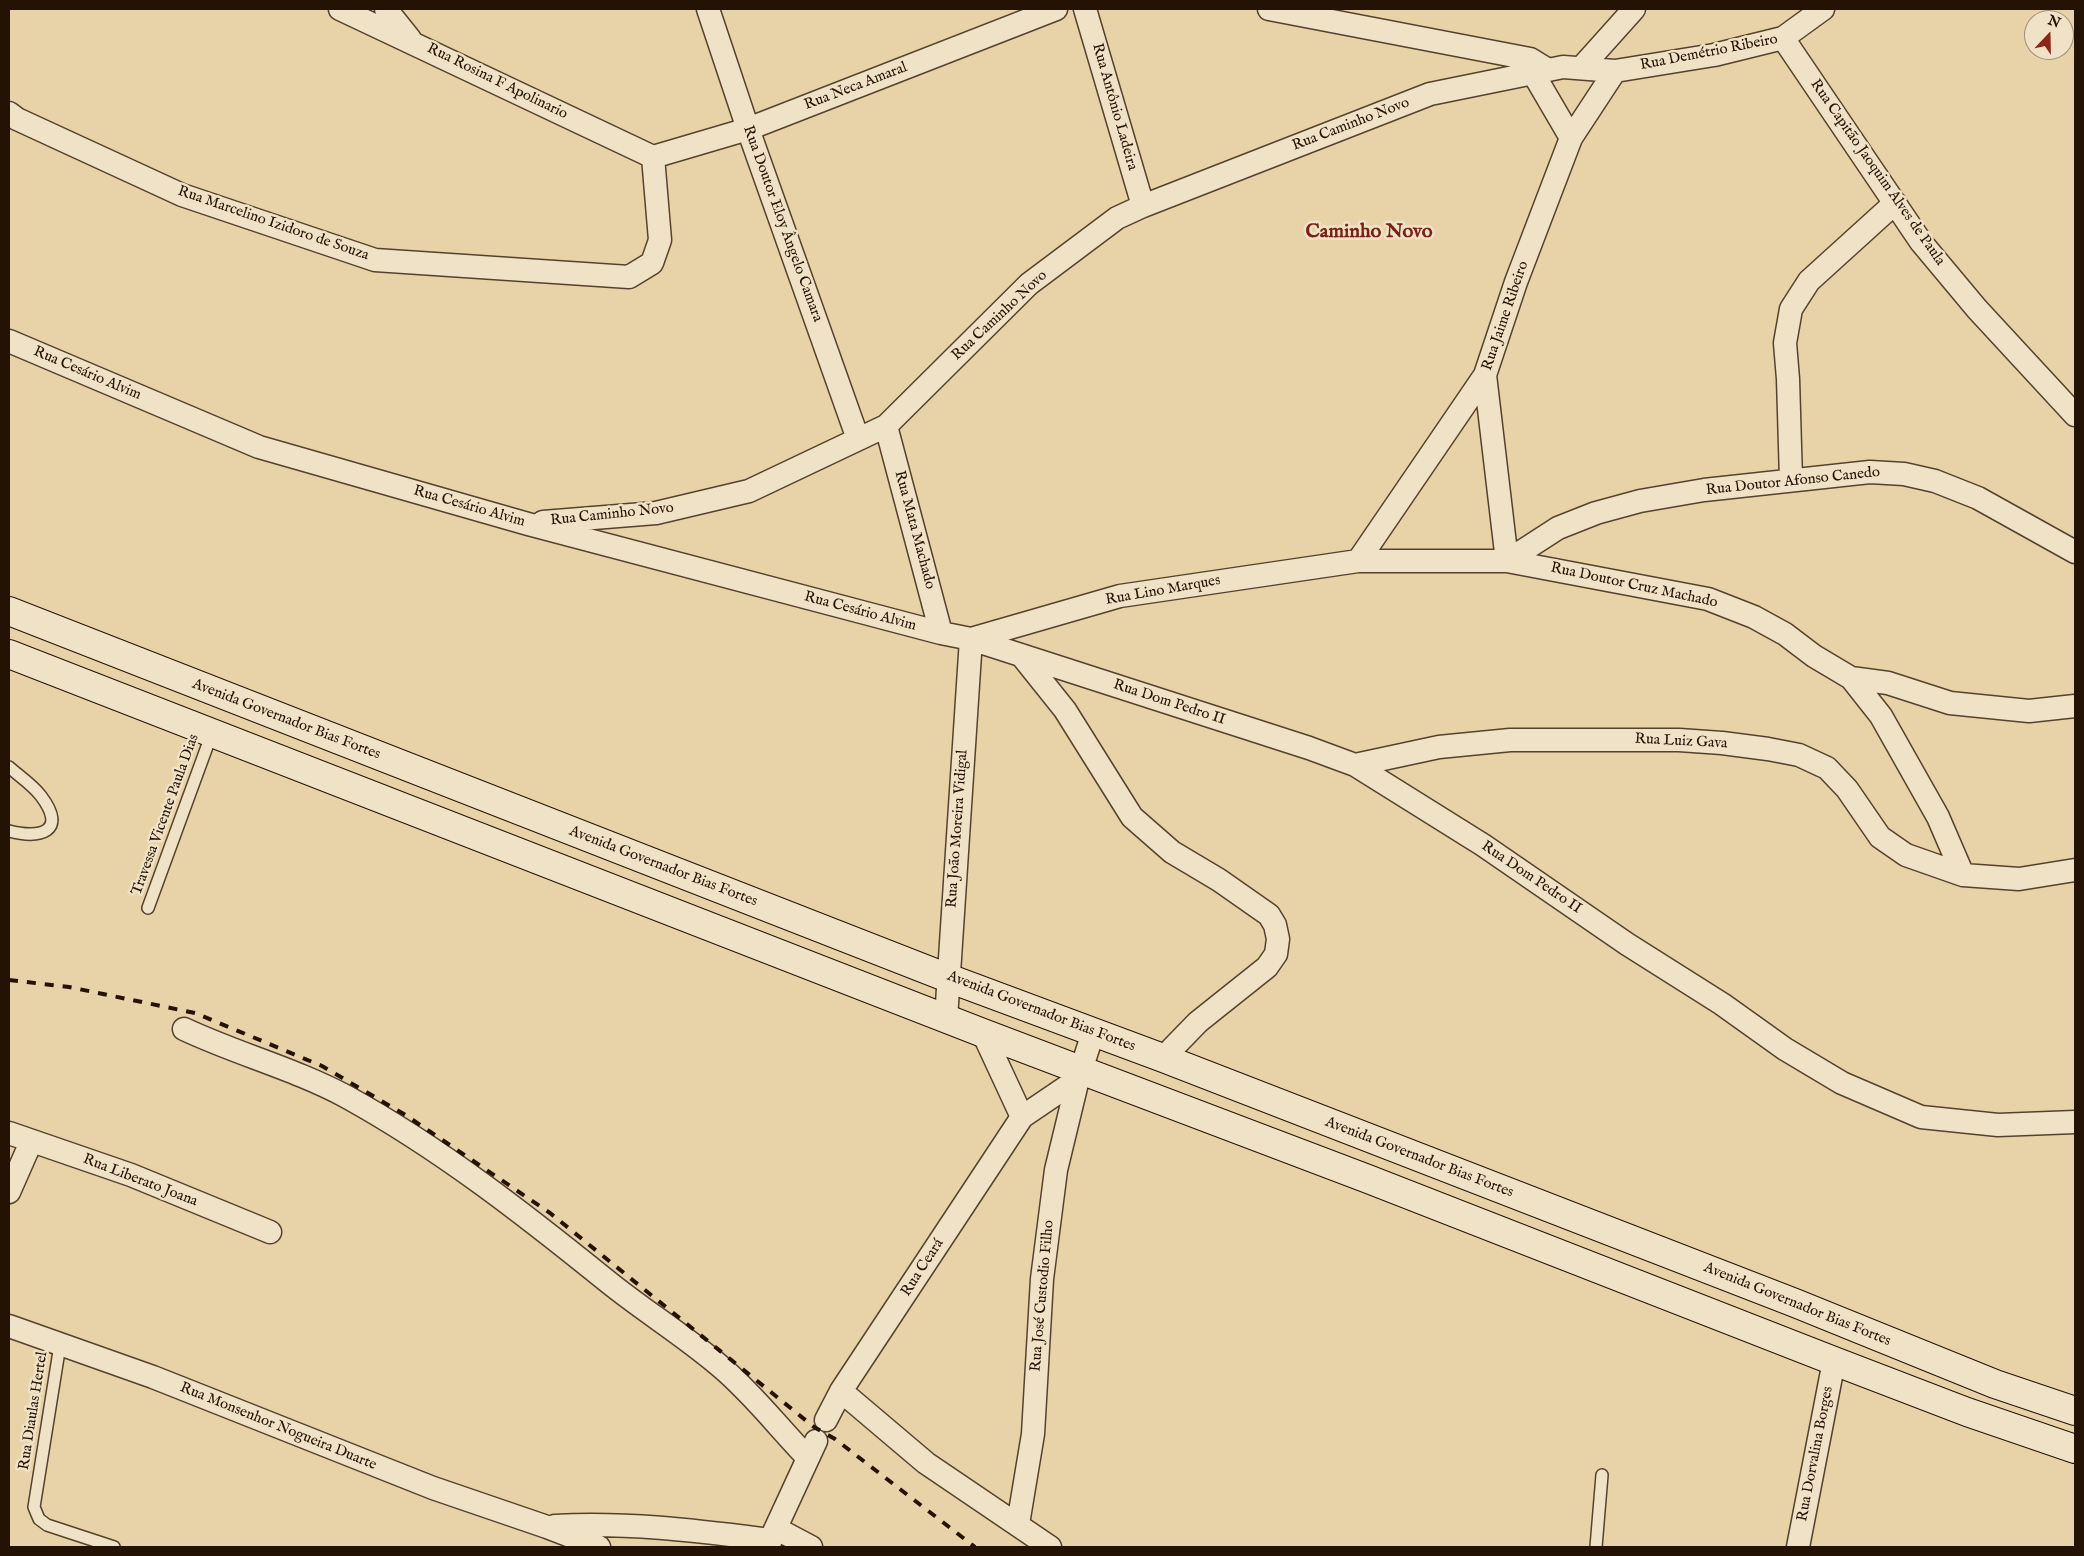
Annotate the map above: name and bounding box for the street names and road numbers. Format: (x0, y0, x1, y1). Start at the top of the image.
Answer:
street label: Rua Demétrio Ribeiro (1639, 31, 1779, 75)
street label: Rua Rosina F Apolinario (424, 40, 570, 124)
street label: Rua Antônio Ladeira (1087, 41, 1141, 173)
street label: Rua Neca Amaral (802, 59, 910, 115)
street label: Rua Capitão Jaoquim Alves de Paula (1806, 76, 1948, 270)
street label: Rua Caminho Novo (1290, 94, 1412, 156)
street label: Rua Doutor Eloy Ângelo Camara (738, 123, 826, 325)
street label: Rua Marcelino Izidoro de Souza (175, 183, 371, 265)
street label: Rua Jaime Ribeiro (1479, 259, 1533, 373)
street label: Rua Caminho Novo (948, 267, 1052, 365)
street label: Rua Cesário Alvim (30, 343, 144, 405)
street label: Rua Doutor Afonso Canedo (1705, 464, 1881, 500)
street label: Rua Mata Machado (890, 469, 938, 591)
street label: Rua Cesário Alvim (411, 482, 527, 532)
street label: Rua Caminho Novo (549, 500, 675, 530)
street label: Rua Doutor Cruz Machado (1549, 559, 1719, 613)
street label: Rua Lino Marques (1104, 572, 1222, 610)
street label: Rua Cesário Alvim (802, 588, 918, 636)
street label: Avenida Governador Bias Fortes (189, 676, 383, 764)
street label: Rua Dom Pedro II (1111, 676, 1227, 730)
street label: Rua Luiz Gava (1634, 731, 1728, 753)
street label: Travessa Vicente Paula Dias (128, 732, 204, 898)
street label: Rua João Moreira Vidigal (943, 749, 973, 909)
street label: Avenida Governador Bias Fortes (566, 823, 760, 911)
street label: Rua Dom Pedro II (1477, 838, 1585, 918)
street label: Avenida Governador Bias Fortes (944, 968, 1138, 1056)
street label: Avenida Governador Bias Fortes (1322, 1114, 1516, 1202)
street label: Rua Liberato Joana (80, 1151, 200, 1211)
street label: Rua José Custodio Filho (1027, 1219, 1059, 1373)
street label: Rua Ceará (898, 1236, 948, 1300)
street label: Avenida Governador Bias Fortes (1701, 1259, 1893, 1351)
street label: Rua Diaulas Hertel (16, 1351, 52, 1471)
street label: Rua Monsenhor Nogueira Duarte (177, 1379, 379, 1475)
street label: Rua Dorvalina Borges (1794, 1385, 1838, 1523)

